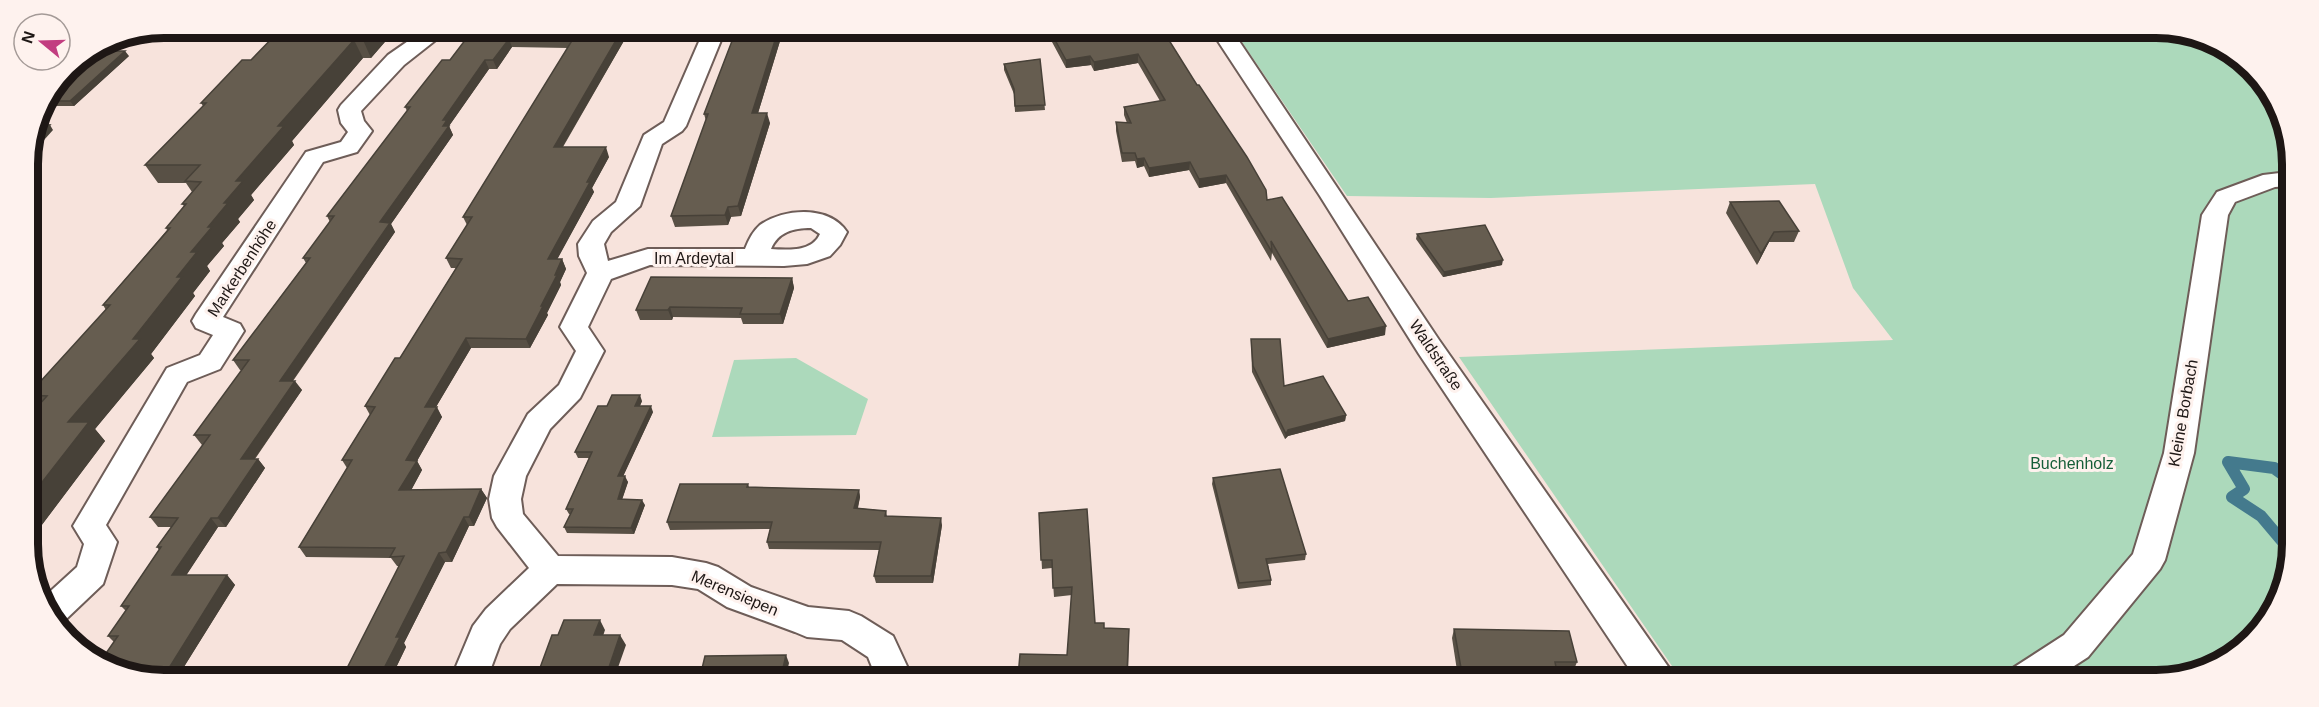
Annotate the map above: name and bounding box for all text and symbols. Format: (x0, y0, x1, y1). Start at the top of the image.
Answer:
north arrow (12, 12, 72, 72)
text: N (18, 29, 38, 46)
street label: Markerbenhöhe (204, 216, 280, 320)
street label: Im Ardeytal (654, 250, 734, 267)
street label: Waldstraße (1406, 317, 1466, 393)
street label: Kleine Borbach (2165, 358, 2201, 468)
park label: Buchenholz (2030, 455, 2114, 472)
street label: Merensiepen (689, 567, 781, 619)

